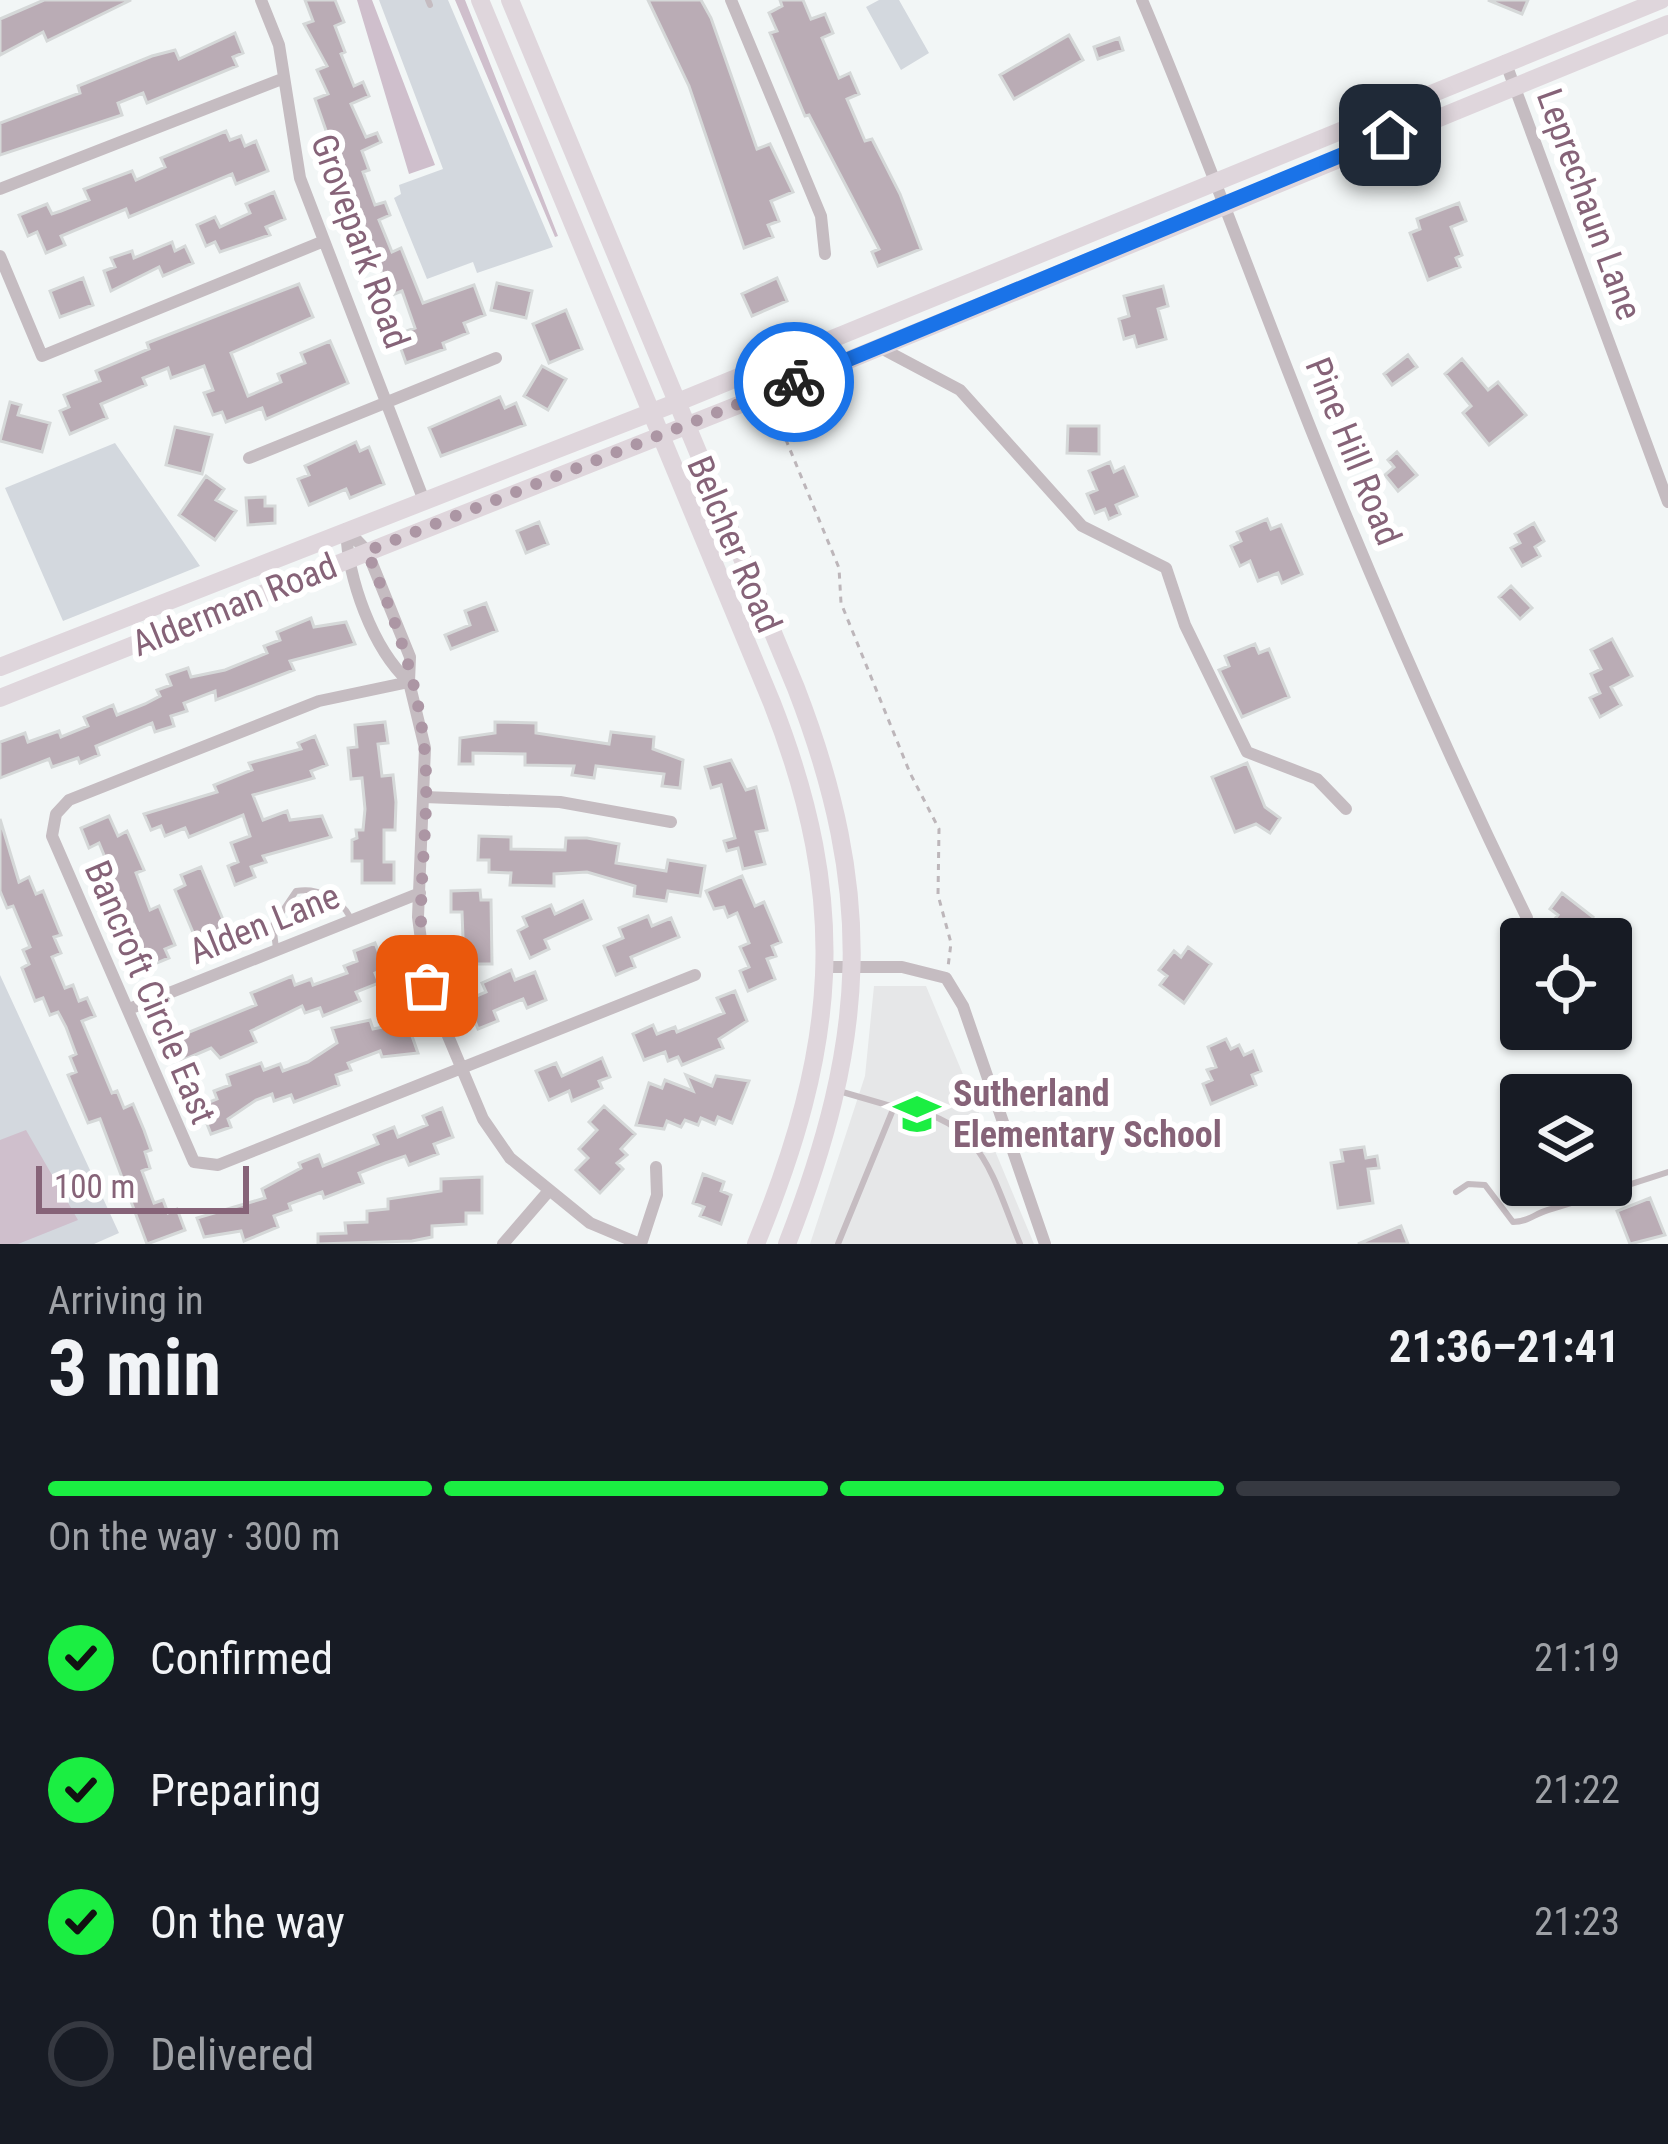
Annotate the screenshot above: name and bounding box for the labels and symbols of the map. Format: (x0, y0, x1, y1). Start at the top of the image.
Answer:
street label: Leprechaun Lane (1528, 83, 1650, 325)
pin (1339, 84, 1441, 186)
street label: Grovepark Road (302, 129, 418, 354)
courier (734, 322, 854, 442)
street label: Pine Hill Road (1296, 352, 1410, 551)
street label: Belcher Road (678, 450, 790, 639)
street label: Alderman Road (126, 545, 343, 665)
street label: Bancroft Circle East (76, 855, 224, 1130)
street label: Alden Lane (183, 875, 346, 973)
pin (376, 935, 478, 1037)
place label: Sutherland Elementary School (953, 1073, 1222, 1156)
school or university icon: Sutherland Elementary School (892, 1089, 942, 1139)
scale bar (36, 1160, 249, 1213)

